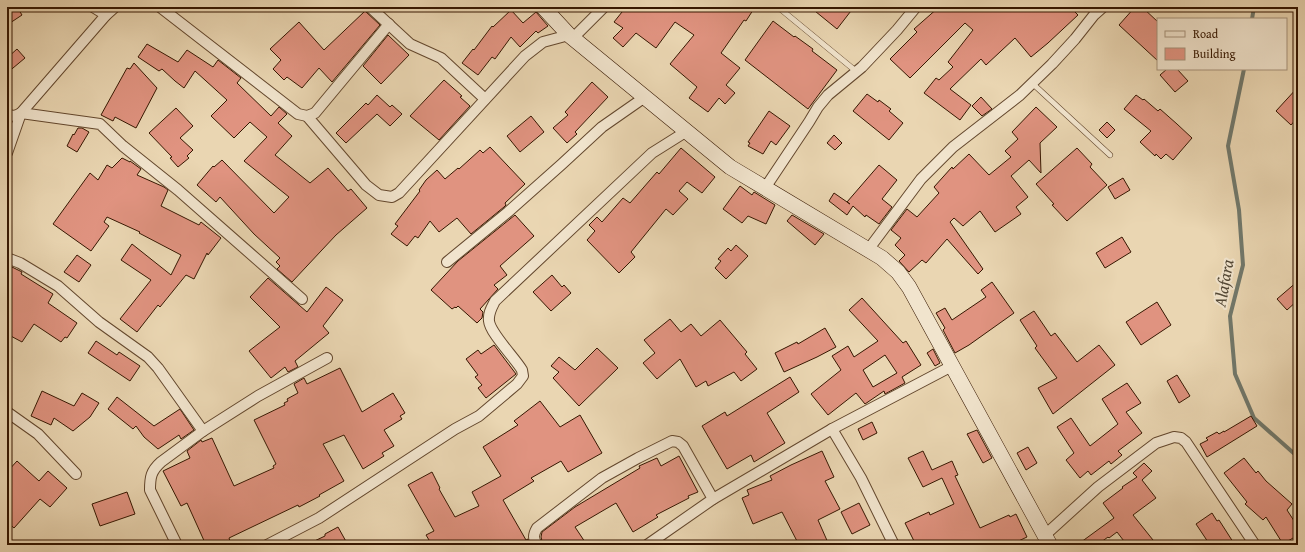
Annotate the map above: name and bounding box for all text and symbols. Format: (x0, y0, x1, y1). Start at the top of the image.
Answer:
legend (1157, 18, 1287, 70)
text: Road (1193, 25, 1219, 42)
text: Building (1193, 45, 1236, 62)
water label: Alafara (1206, 257, 1240, 310)

